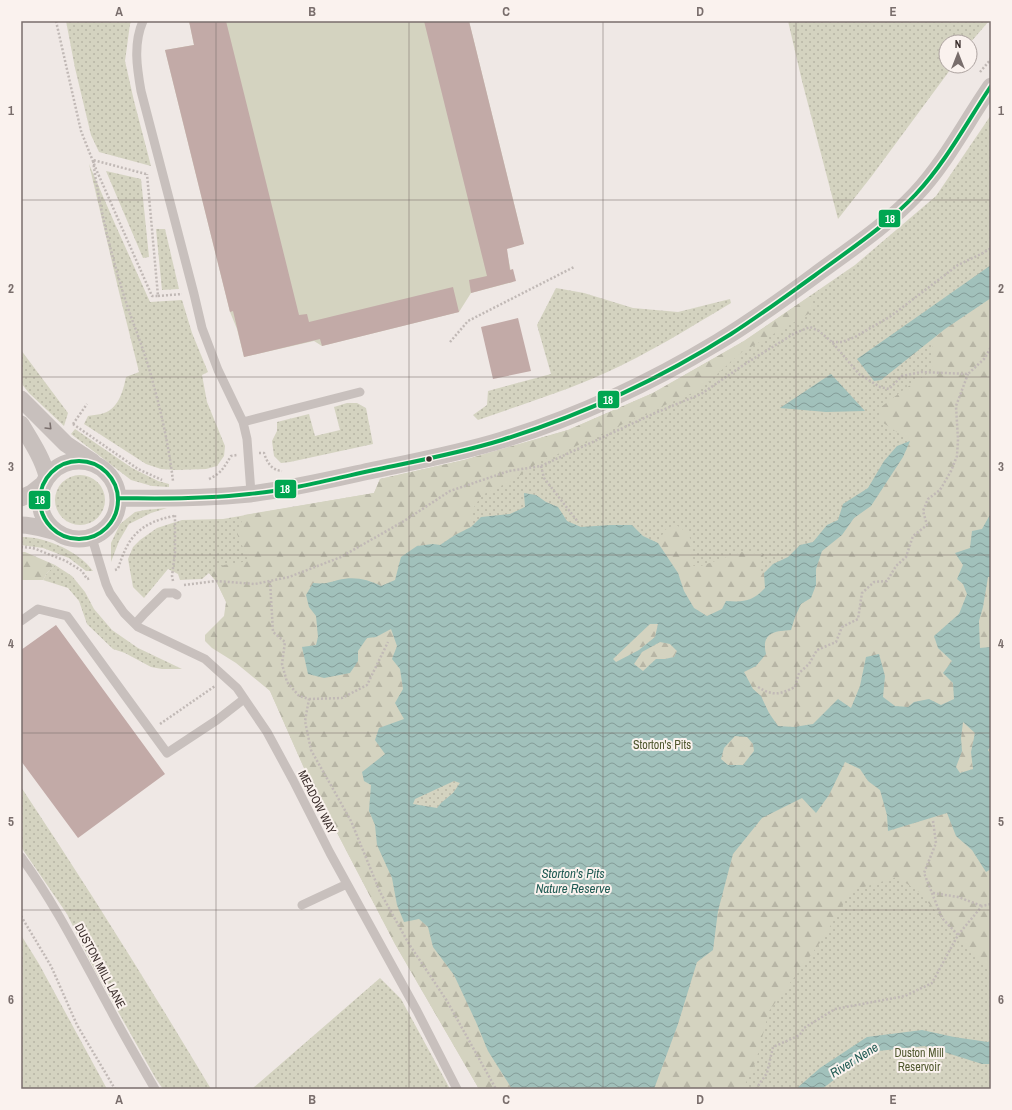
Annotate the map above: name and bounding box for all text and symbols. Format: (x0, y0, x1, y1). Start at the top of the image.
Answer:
text: A (115, 3, 123, 20)
text: B (308, 3, 316, 20)
text: C (502, 3, 510, 20)
text: D (696, 3, 704, 20)
text: E (889, 3, 897, 20)
north arrow (938, 34, 978, 74)
text: N (955, 37, 961, 51)
text: 1 (8, 102, 14, 119)
text: 1 (998, 102, 1004, 119)
line badge: 18 (878, 209, 901, 228)
text: 18 (885, 212, 895, 226)
text: 2 (8, 280, 14, 297)
text: 2 (998, 280, 1004, 297)
line badge: 18 (597, 390, 620, 409)
text: 18 (603, 393, 613, 407)
one-way arrow (44, 422, 52, 430)
unlabelled marker (424, 454, 434, 464)
text: 3 (8, 458, 14, 475)
text: 3 (998, 458, 1004, 475)
line badge: 18 (274, 479, 297, 499)
text: 18 (280, 482, 290, 496)
line badge: 18 (28, 490, 51, 510)
text: 18 (35, 493, 45, 507)
text: 4 (8, 635, 14, 652)
text: 4 (998, 635, 1004, 652)
park label: Storton's Pits (633, 737, 691, 753)
street label: MEADOW WAY (294, 767, 340, 837)
text: 5 (8, 813, 14, 830)
text: 5 (998, 813, 1004, 830)
water label: Storton's Pits Nature Reserve (536, 865, 610, 897)
street label: DUSTON MILL LANE (71, 921, 129, 1011)
text: 6 (8, 991, 14, 1008)
text: 6 (998, 991, 1004, 1008)
water label: River Nene (827, 1038, 881, 1081)
park label: Duston Mill Reservoir (894, 1045, 944, 1075)
text: A (115, 1091, 123, 1108)
text: B (308, 1091, 316, 1108)
text: C (502, 1091, 510, 1108)
text: D (696, 1091, 704, 1108)
text: E (889, 1091, 897, 1108)

